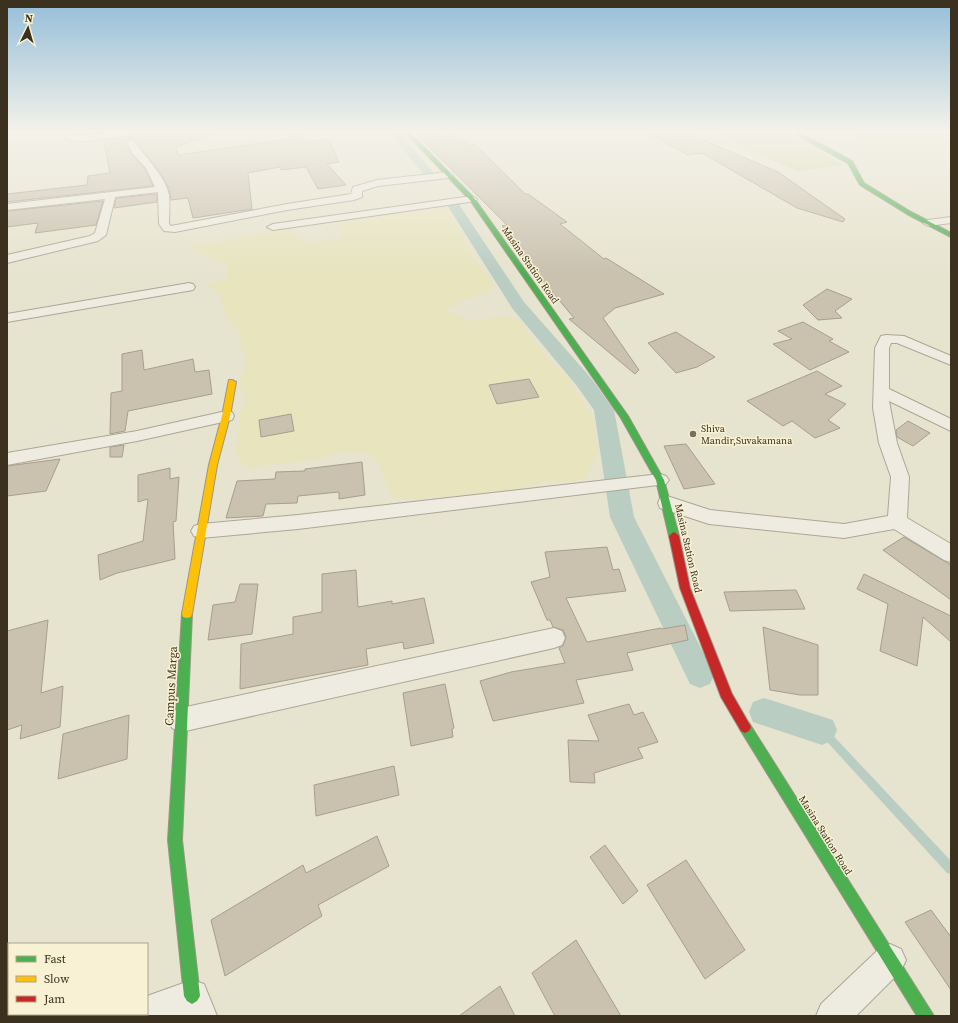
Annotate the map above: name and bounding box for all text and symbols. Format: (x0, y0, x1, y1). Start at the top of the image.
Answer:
north arrow (8, 8, 48, 48)
text: N (24, 11, 33, 26)
street label: Masina Station Road (499, 224, 562, 306)
place label: Shiva Mandir,Suvakamana (701, 422, 793, 447)
marker: Shiva Mandir,Suvakamana (688, 429, 698, 439)
street label: Masina Station Road (672, 502, 705, 594)
street label: Campus Marga (161, 645, 181, 726)
street label: Masina Station Road (796, 793, 855, 878)
legend (8, 943, 148, 1015)
text: Fast (44, 951, 66, 967)
text: Slow (44, 971, 70, 987)
text: Jam (43, 991, 65, 1007)

